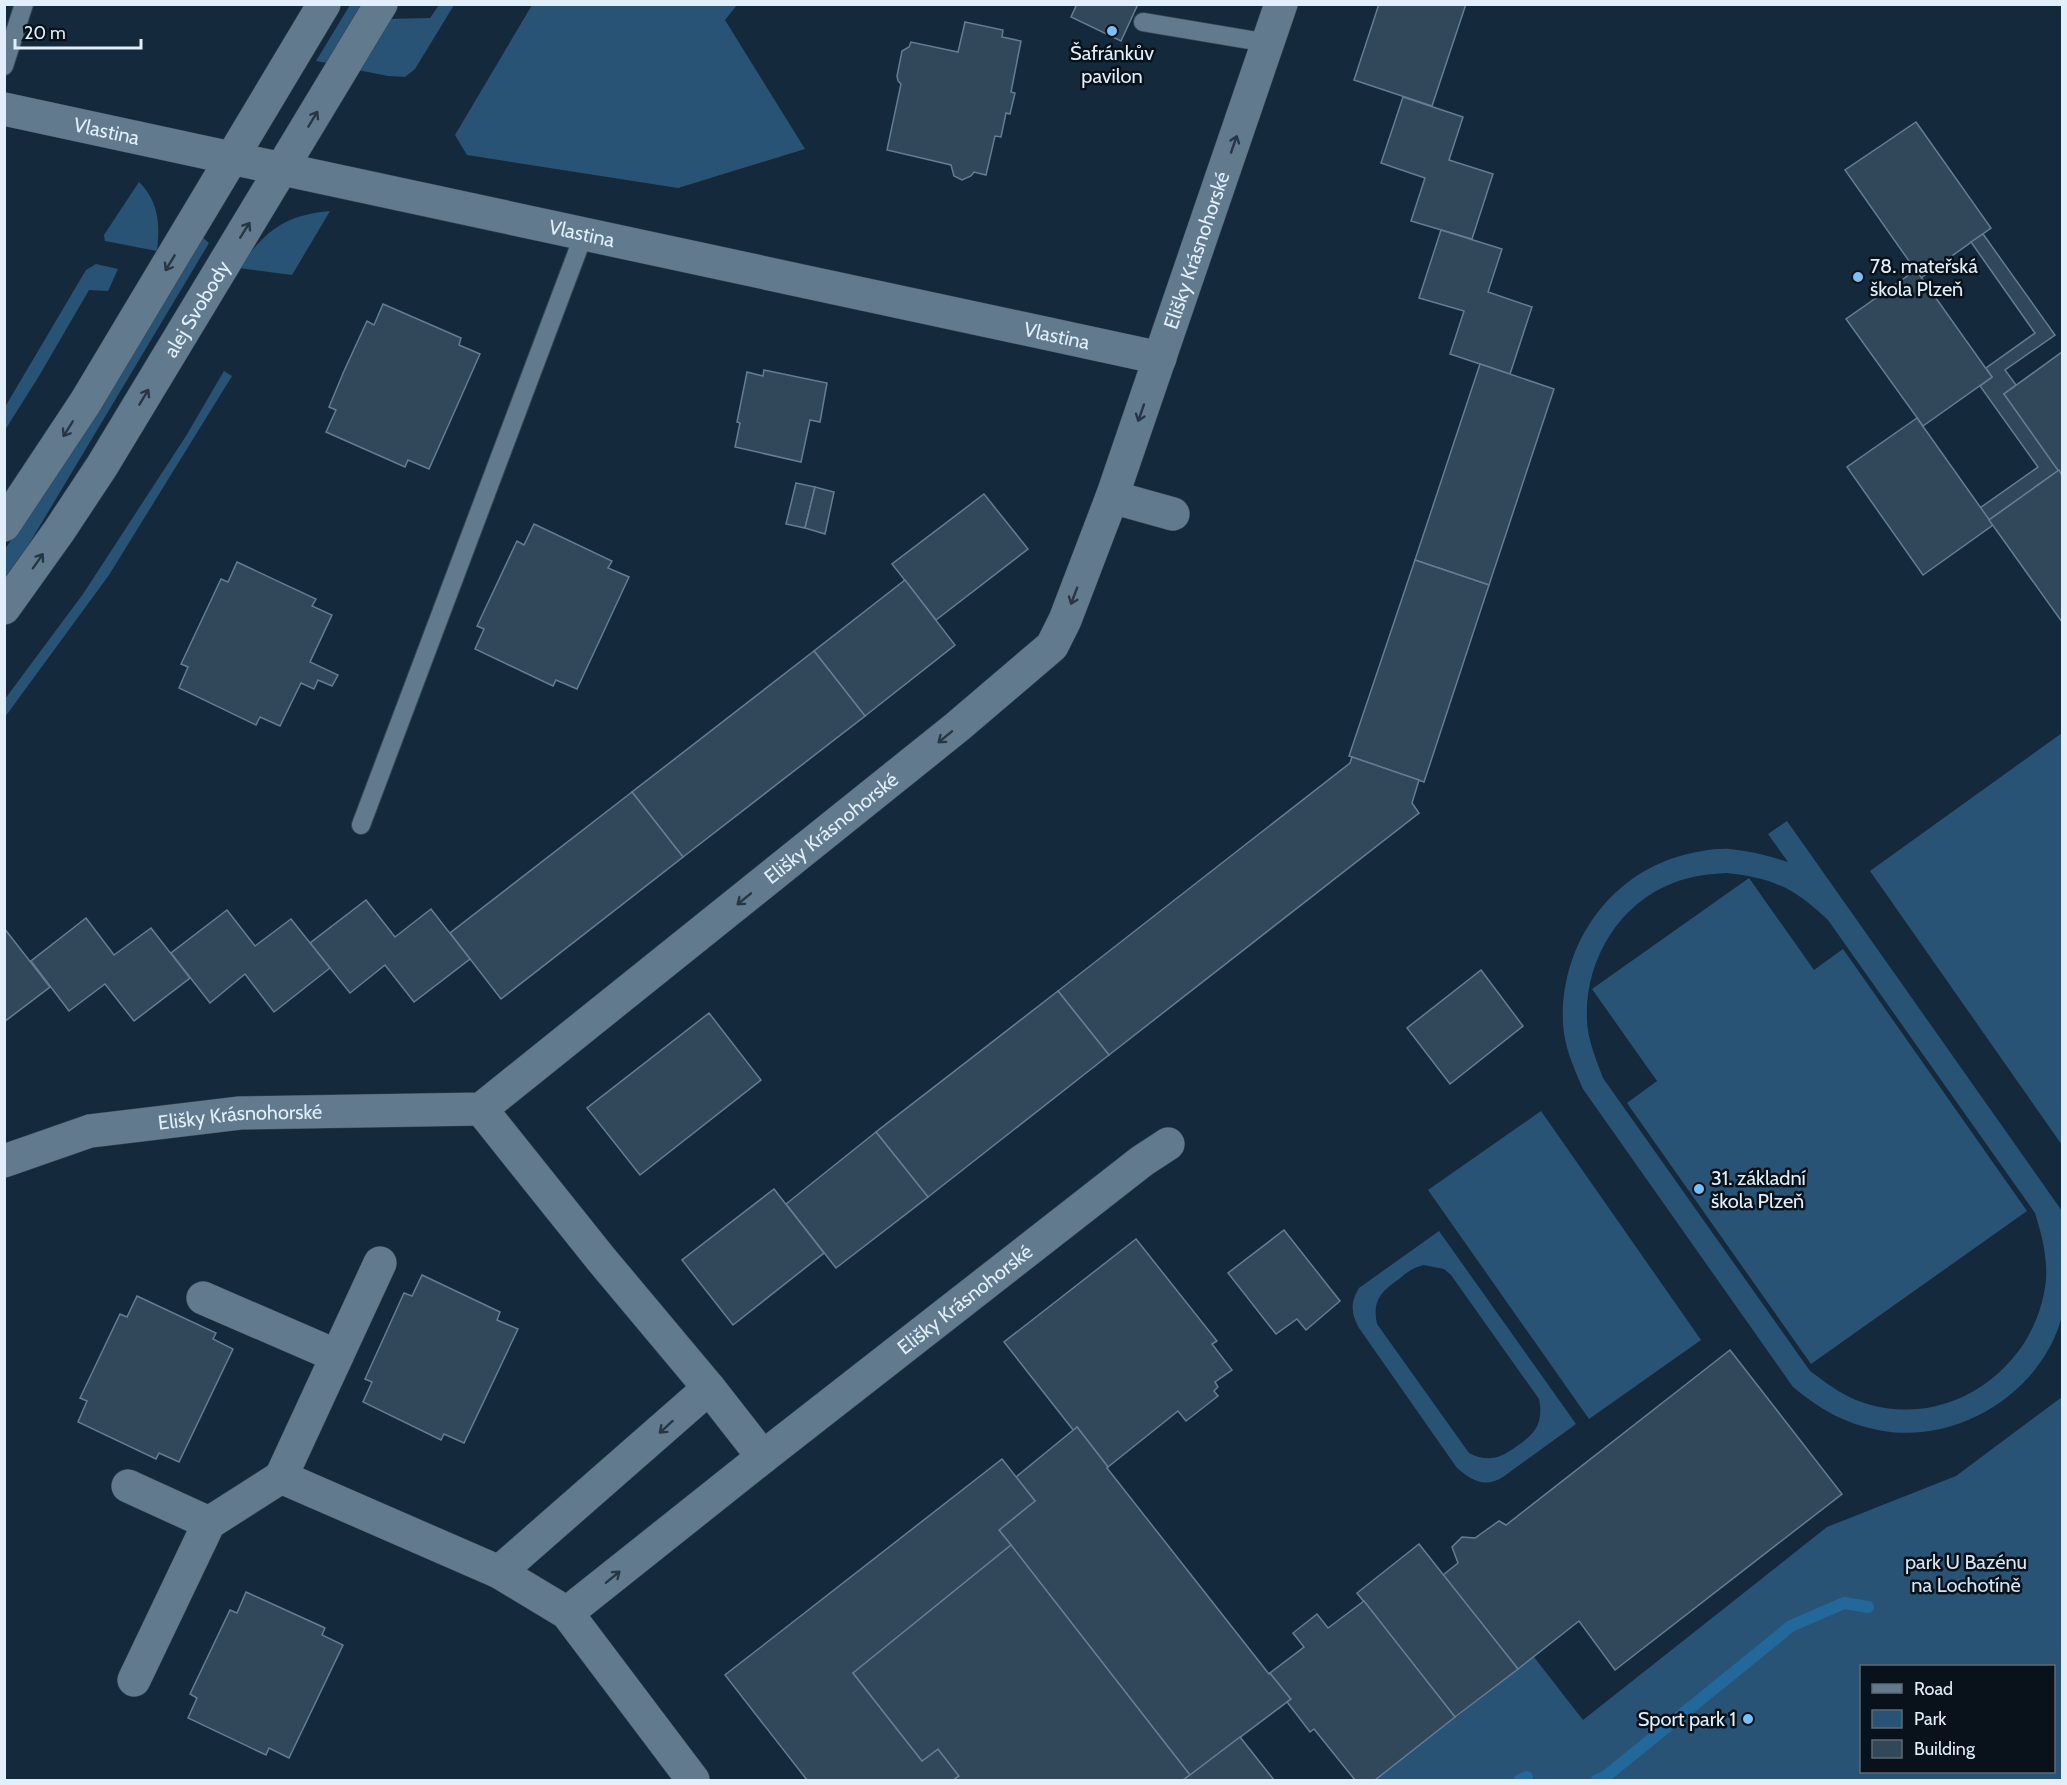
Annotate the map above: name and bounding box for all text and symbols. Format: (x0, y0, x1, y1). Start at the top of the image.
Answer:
scale bar (15, 12, 141, 50)
text: 20 m (24, 22, 66, 44)
marker: Šafránkův pavilon (1105, 24, 1119, 38)
place label: Šafránkův pavilon (1070, 41, 1154, 88)
one-way arrow (307, 111, 319, 128)
street label: Vlastina (72, 112, 142, 150)
one-way arrow (1229, 135, 1240, 153)
street label: Elišky Krásnohorské (1159, 168, 1235, 332)
street label: Vlastina (547, 215, 617, 252)
one-way arrow (240, 222, 252, 239)
one-way arrow (163, 254, 175, 271)
place label: 78. mateřská škola Plzeň (1870, 254, 1978, 301)
street label: alej Svobody (158, 256, 235, 362)
marker: 78. mateřská škola Plzeň (1851, 270, 1865, 284)
street label: Vlastina (1022, 317, 1092, 355)
one-way arrow (138, 389, 150, 406)
one-way arrow (1135, 403, 1146, 422)
one-way arrow (62, 420, 74, 437)
one-way arrow (32, 553, 44, 569)
one-way arrow (1068, 586, 1079, 605)
one-way arrow (937, 730, 953, 743)
street label: Elišky Krásnohorské (759, 767, 903, 889)
one-way arrow (736, 892, 752, 905)
street label: Elišky Krásnohorské (157, 1100, 322, 1135)
place label: 31. základní škola Plzeň (1711, 1166, 1806, 1213)
marker: 31. základní škola Plzeň (1692, 1182, 1706, 1196)
street label: Elišky Krásnohorské (892, 1239, 1037, 1360)
one-way arrow (659, 1420, 674, 1434)
park label: park U Bazénu na Lochotíně (1905, 1550, 2027, 1597)
one-way arrow (604, 1570, 620, 1583)
legend (1860, 1665, 2055, 1773)
text: Road (1914, 1678, 1953, 1700)
place label: Sport park 1 (1638, 1707, 1736, 1731)
text: Park (1914, 1708, 1947, 1730)
marker: Sport park 1 (1741, 1712, 1755, 1726)
text: Building (1914, 1738, 1976, 1760)

